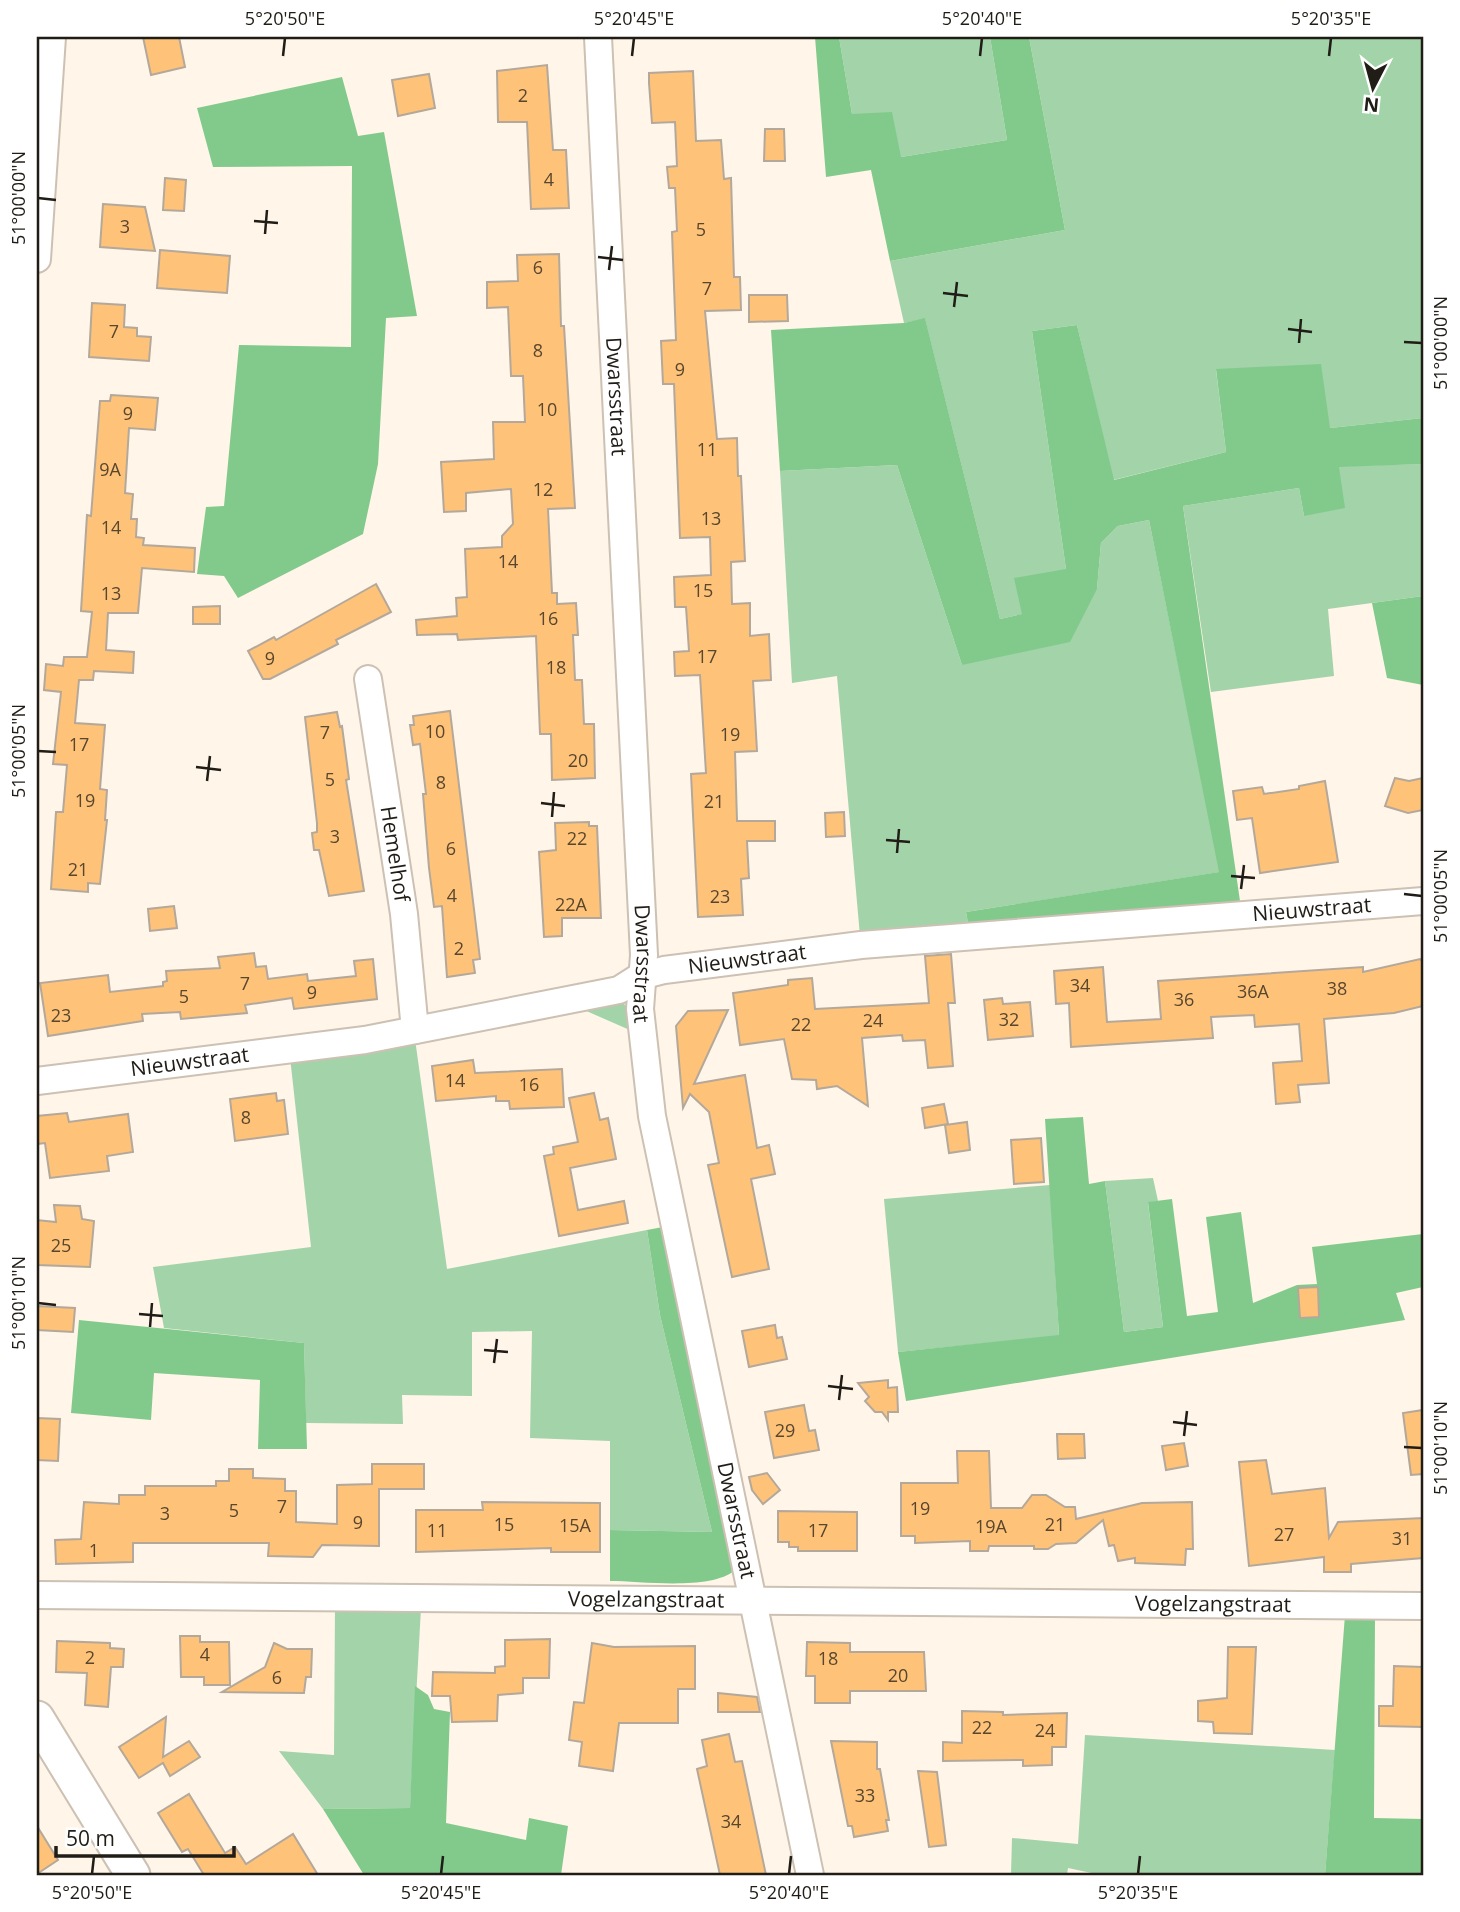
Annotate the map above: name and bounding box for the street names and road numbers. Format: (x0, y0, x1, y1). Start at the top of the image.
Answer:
street label: Dwarsstraat (600, 336, 634, 457)
street label: Hemelhof (375, 804, 417, 905)
street label: Nieuwstraat (1251, 890, 1372, 927)
street label: Dwarsstraat (627, 904, 659, 1024)
street label: Nieuwstraat (686, 937, 808, 980)
street label: Nieuwstraat (129, 1040, 250, 1082)
street label: Dwarsstraat (711, 1459, 763, 1581)
street label: Vogelzangstraat (568, 1584, 724, 1613)
street label: Vogelzangstraat (1135, 1589, 1291, 1618)

